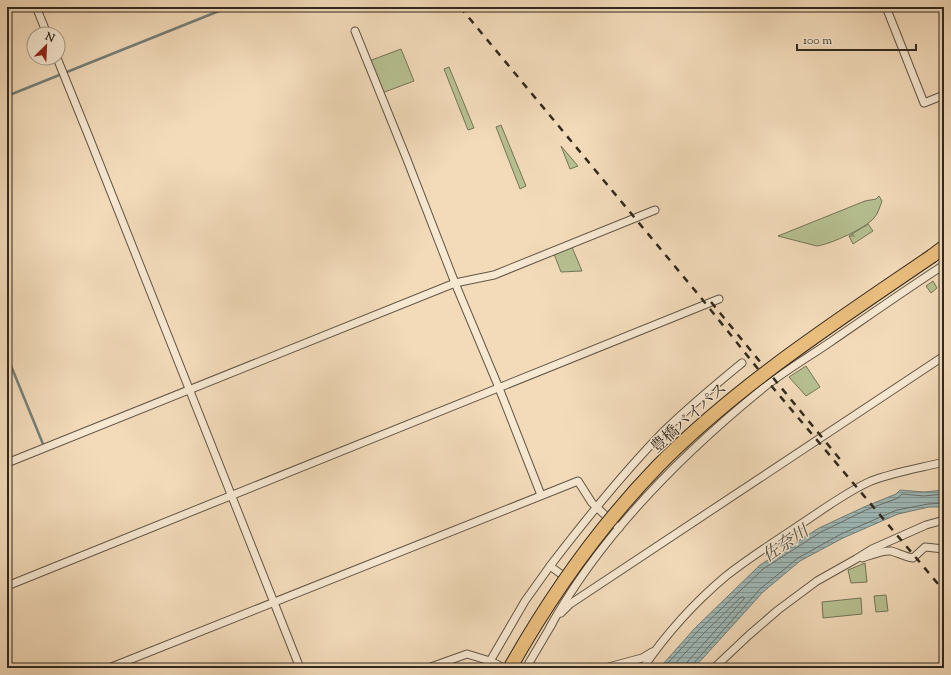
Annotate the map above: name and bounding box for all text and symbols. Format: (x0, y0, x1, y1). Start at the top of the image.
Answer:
north arrow (26, 26, 66, 66)
scale bar (797, 26, 916, 52)
text: N (41, 28, 57, 47)
text: 100 m (803, 32, 832, 50)
street label: 豊橋バイパス (646, 378, 733, 459)
water label: 佐奈川 (758, 519, 816, 569)

